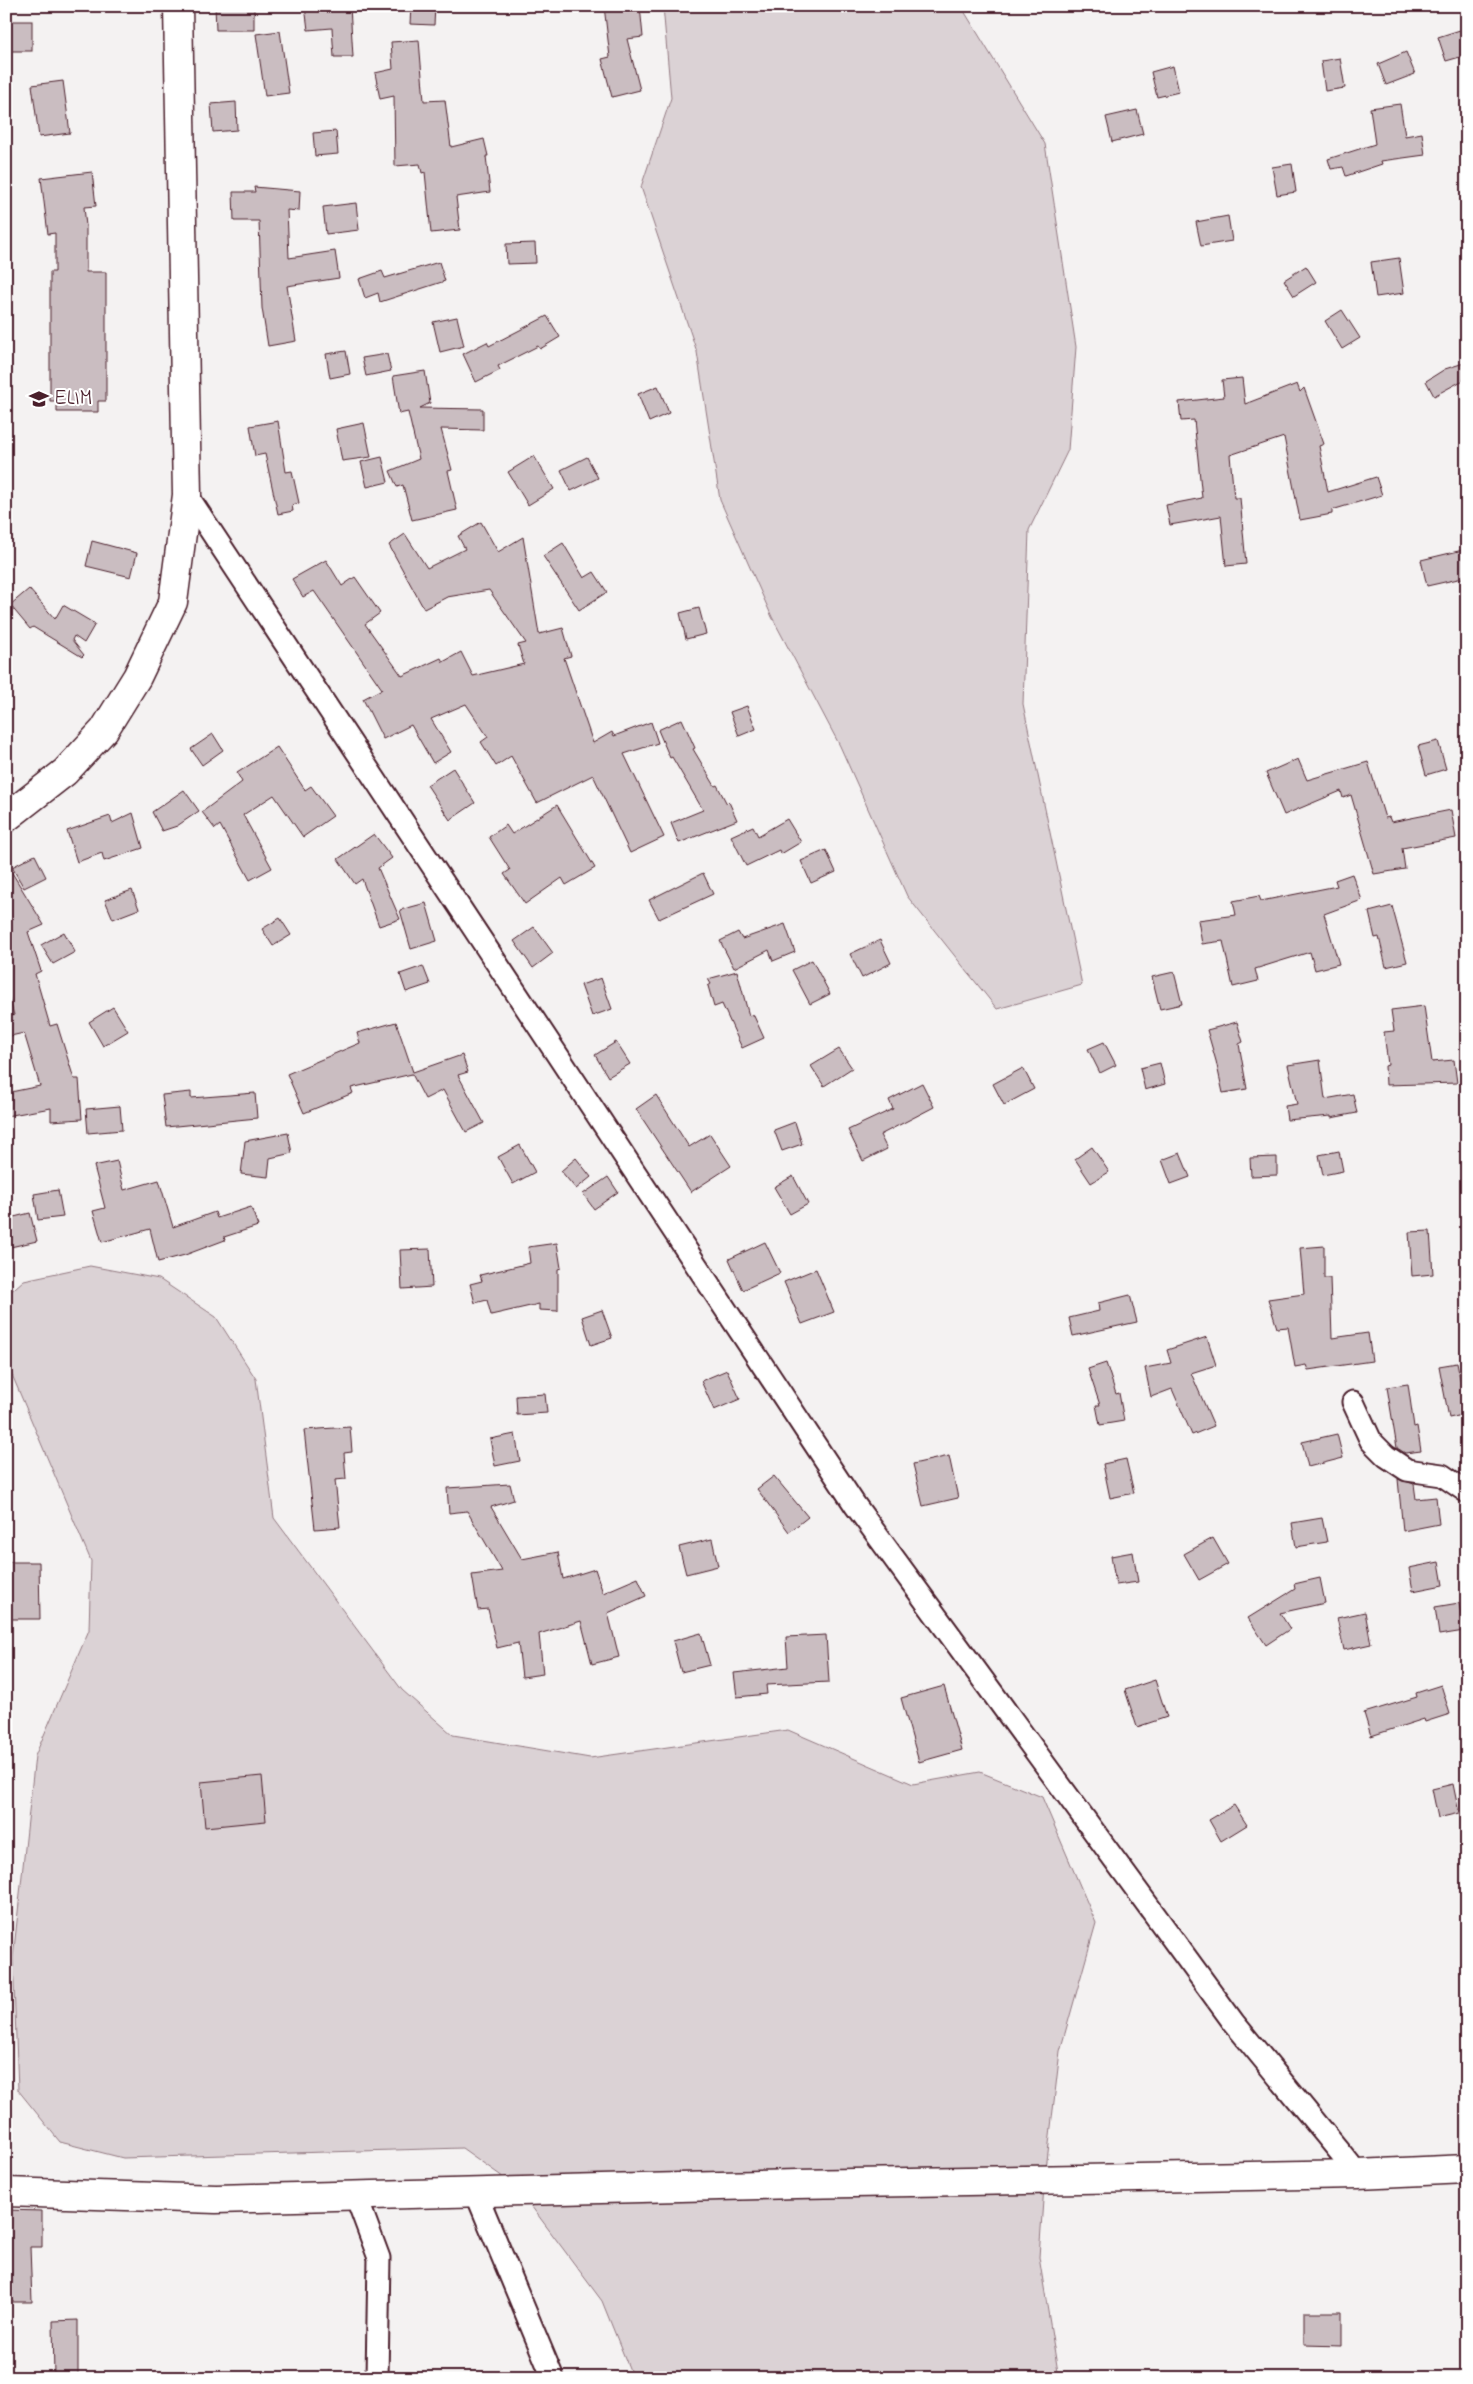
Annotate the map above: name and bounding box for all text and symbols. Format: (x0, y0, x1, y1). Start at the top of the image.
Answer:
place label: ELIM (54, 384, 92, 414)
school or university icon: ELIM (28, 388, 50, 410)

